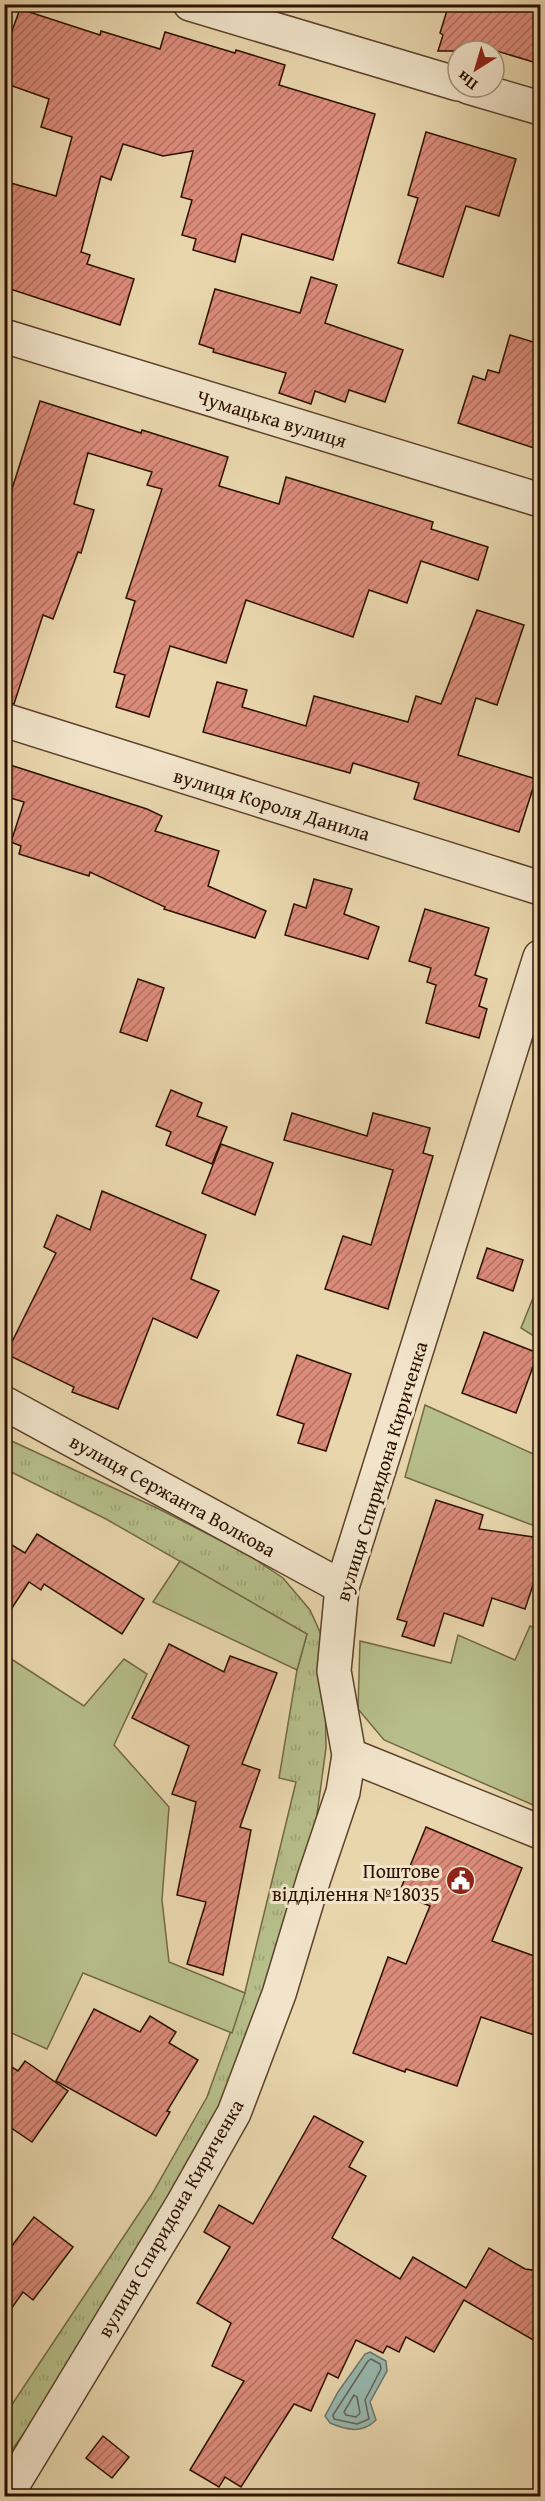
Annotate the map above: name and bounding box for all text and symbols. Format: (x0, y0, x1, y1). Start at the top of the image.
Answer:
north arrow (446, 39, 506, 99)
text: Пн (451, 65, 482, 97)
street label: Чумацька вулиця (193, 381, 351, 455)
street label: вулиця Короля Данила (170, 760, 374, 848)
street label: вулиця Спиридона Кириченка (328, 1337, 435, 1605)
street label: вулиця Сержанта Волкова (65, 1426, 282, 1564)
place label: Поштове відділення №18035 (272, 1856, 440, 1908)
public building icon: Поштове відділення №18035 (445, 1865, 477, 1897)
street label: вулиця Спиридона Кириченка (90, 2093, 250, 2342)

